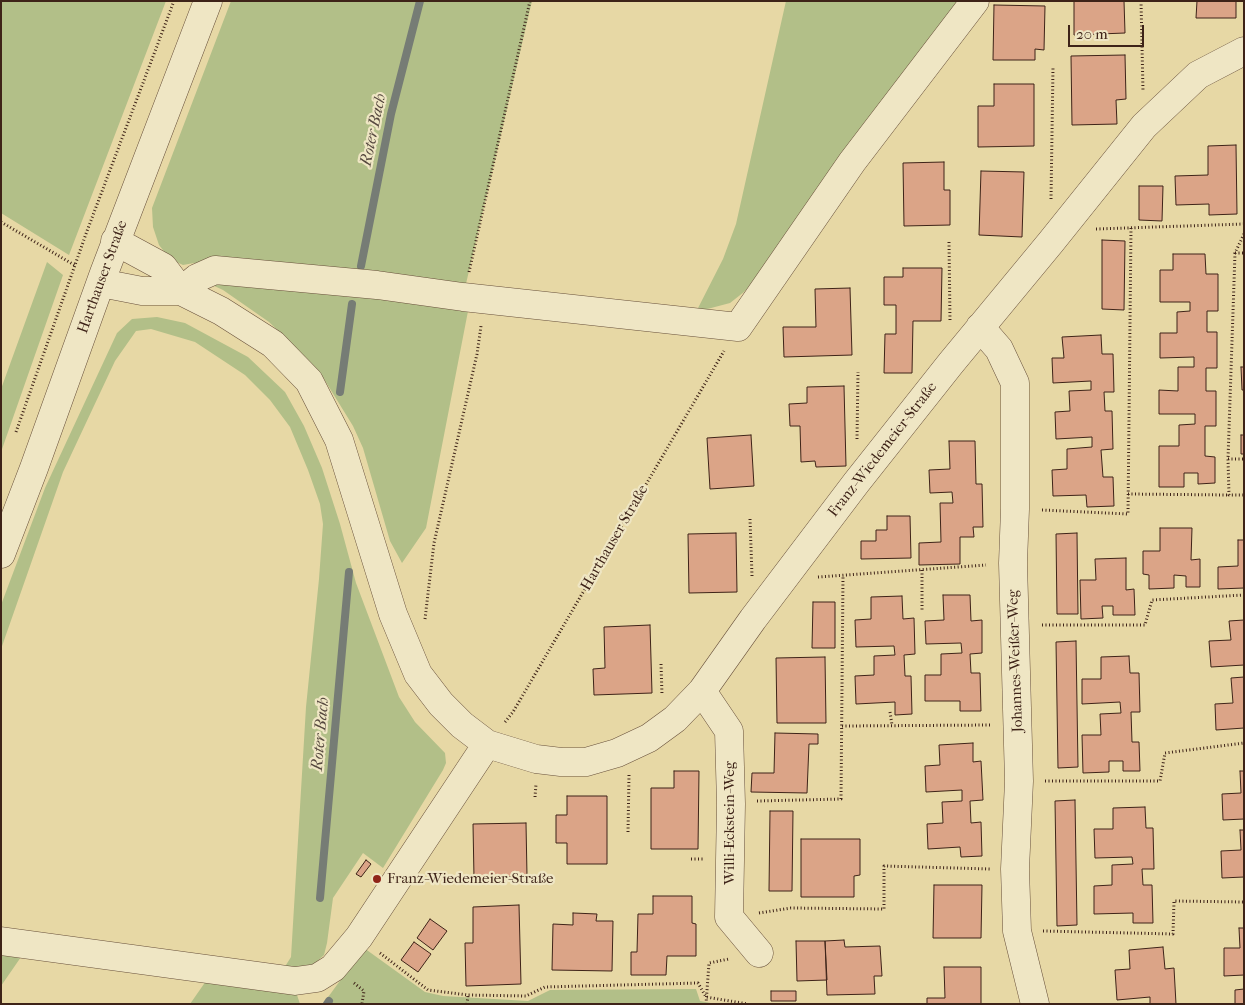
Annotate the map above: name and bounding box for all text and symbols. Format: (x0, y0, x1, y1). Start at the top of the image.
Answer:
scale bar (1070, 15, 1146, 47)
text: 20 m (1076, 25, 1108, 43)
water label: Roter Bach (357, 92, 391, 168)
street label: Harthauser Straße (74, 218, 132, 336)
street label: Franz-Wiedemeier-Straße (825, 379, 941, 521)
street label: Harthauser Straße (577, 482, 653, 594)
street label: Johannes-Weißer-Weg (1005, 589, 1027, 733)
water label: Roter Bach (308, 697, 334, 771)
street label: Willi-Eckstein-Weg (721, 761, 739, 885)
place label: Franz-Wiedemeier-Straße (387, 870, 553, 888)
marker: Franz-Wiedemeier-Straße (371, 873, 383, 885)

